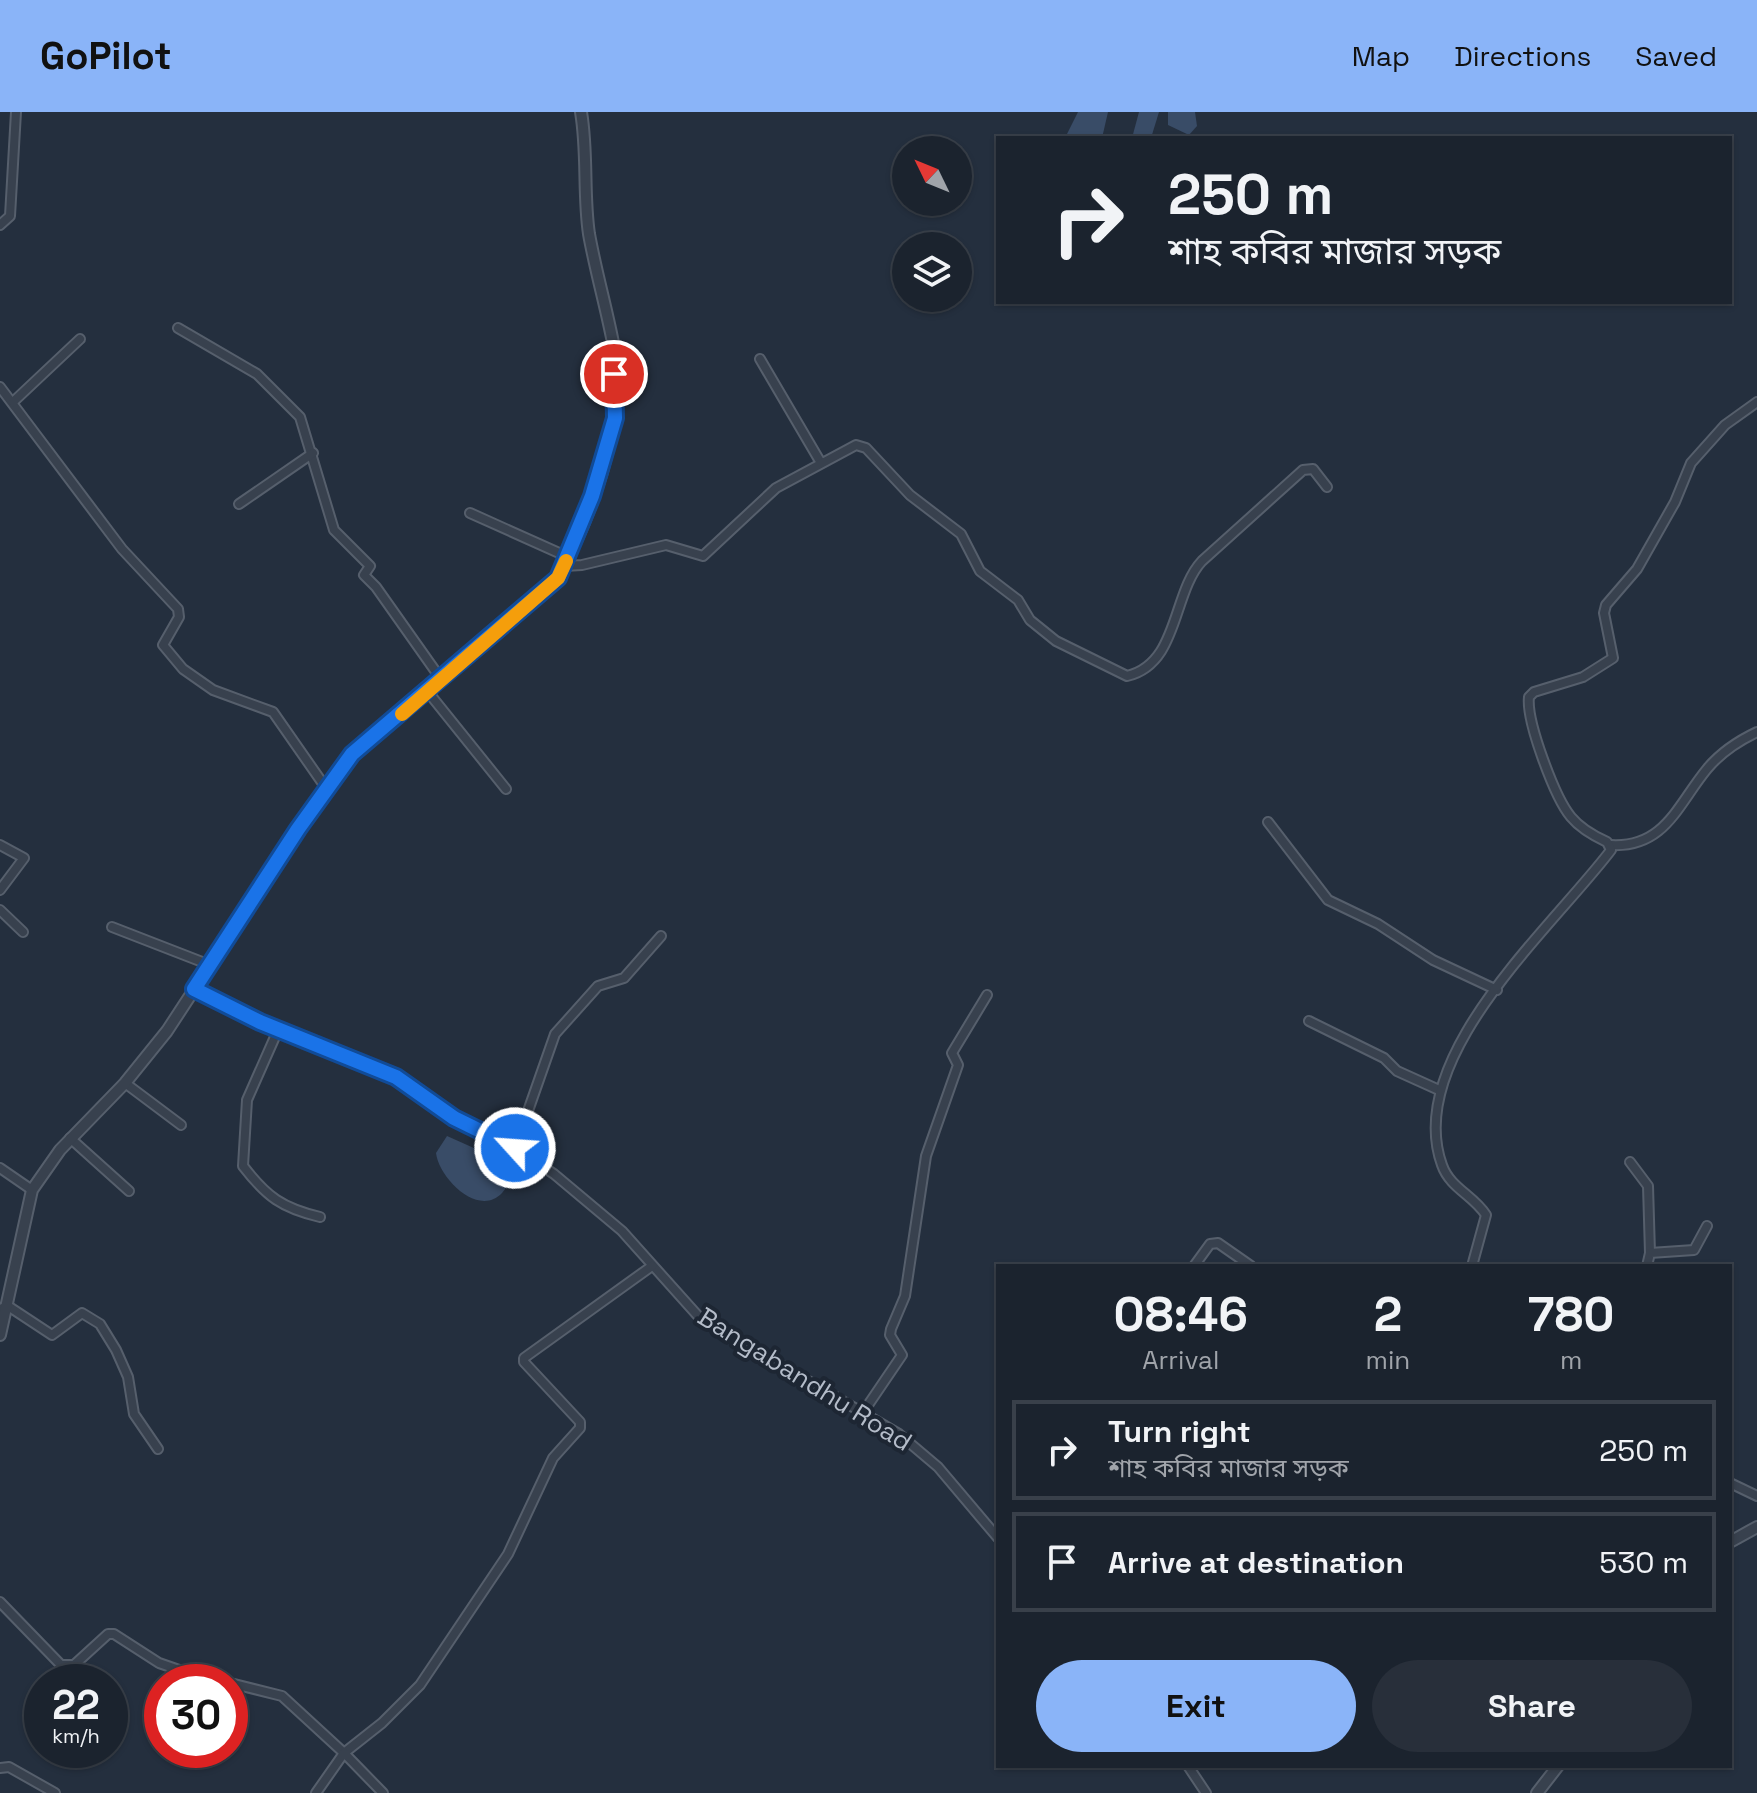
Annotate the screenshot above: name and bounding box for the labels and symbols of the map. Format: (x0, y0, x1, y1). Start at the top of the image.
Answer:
north arrow (892, 136, 972, 216)
pin (580, 340, 648, 408)
position arrow (473, 1106, 557, 1190)
street label: Bangabandhu Road (692, 1299, 918, 1459)
speed limit sign: 30 (144, 1664, 248, 1768)

